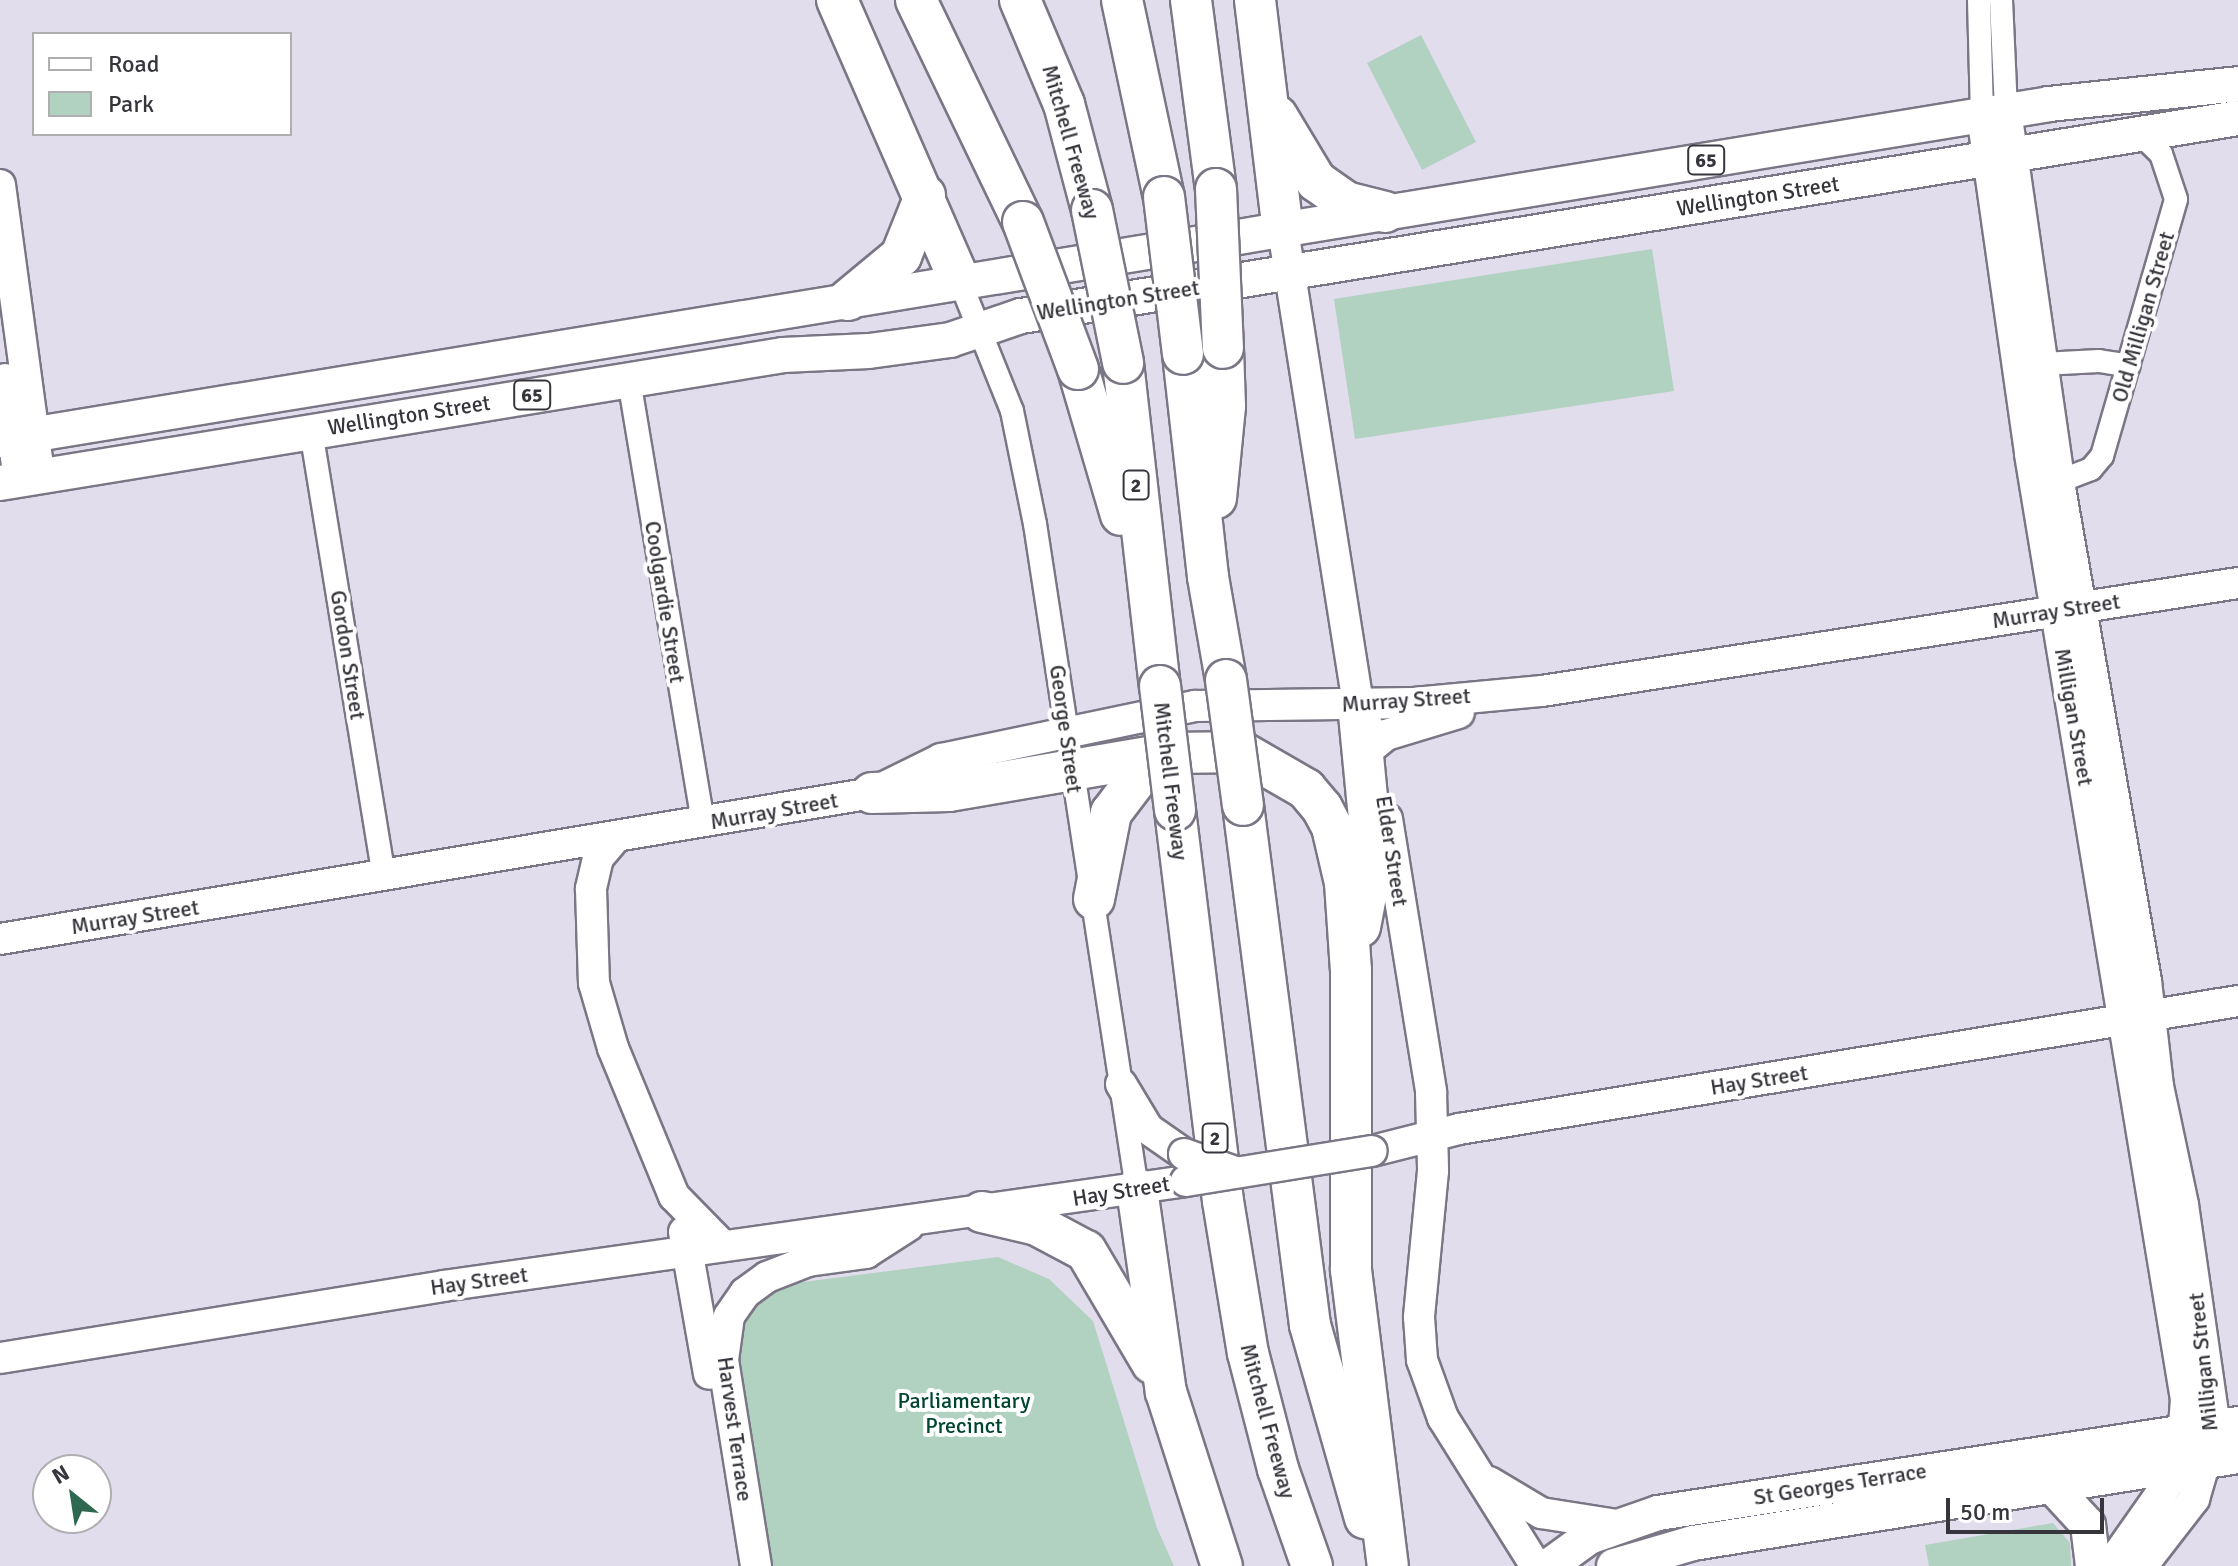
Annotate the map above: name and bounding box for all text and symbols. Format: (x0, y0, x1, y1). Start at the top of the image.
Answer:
legend (32, 32, 292, 136)
text: Road (108, 49, 159, 79)
street label: Mitchell Freeway (1036, 62, 1106, 222)
text: Park (108, 89, 154, 119)
road number: 65 (1686, 144, 1726, 176)
street label: Wellington Street (1675, 170, 1841, 222)
street label: Old Milligan Street (2106, 229, 2180, 405)
street label: Wellington Street (1035, 274, 1201, 326)
road number: 65 (512, 379, 552, 411)
street label: Wellington Street (326, 389, 492, 441)
road number: 2 (1122, 469, 1150, 501)
street label: Coolgardie Street (639, 519, 691, 685)
street label: Gordon Street (325, 588, 371, 722)
street label: Murray Street (1990, 588, 2122, 634)
street label: Milligan Street (2049, 646, 2099, 788)
street label: George Street (1044, 663, 1088, 795)
street label: Murray Street (1341, 682, 1471, 718)
street label: Mitchell Freeway (1148, 700, 1194, 862)
street label: Murray Street (708, 787, 840, 835)
street label: Elder Street (1370, 794, 1414, 908)
street label: Murray Street (69, 894, 201, 940)
street label: Hay Street (1708, 1059, 1810, 1101)
road number: 2 (1201, 1122, 1229, 1154)
street label: Hay Street (1070, 1170, 1172, 1212)
street label: Hay Street (429, 1261, 529, 1301)
street label: Milligan Street (2183, 1291, 2223, 1433)
street label: Mitchell Freeway (1235, 1341, 1301, 1501)
street label: Harvest Terrace (712, 1355, 758, 1503)
park label: Parliamentary Precinct (897, 1387, 1031, 1438)
north arrow (32, 1454, 112, 1534)
street label: St Georges Terrace (1752, 1457, 1928, 1511)
text: N (47, 1459, 74, 1490)
scale bar (1950, 1482, 2108, 1532)
text: 50 m (1960, 1497, 2010, 1527)

